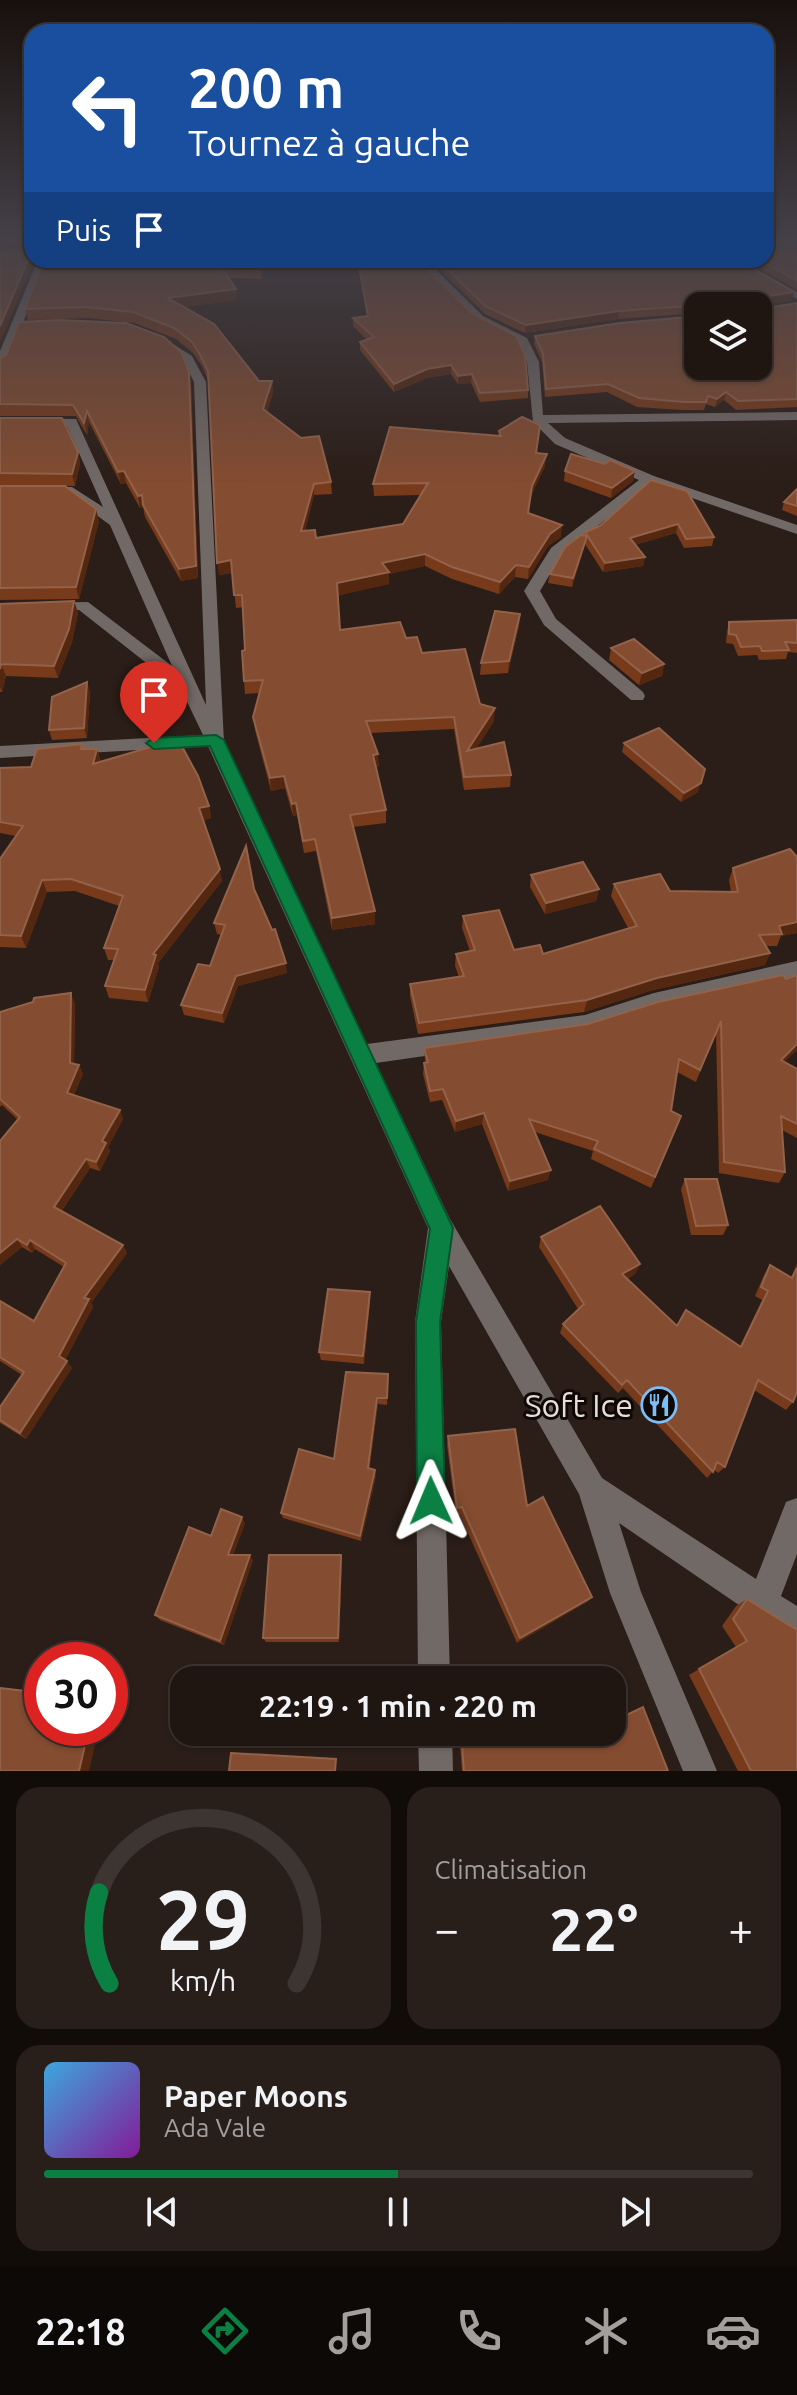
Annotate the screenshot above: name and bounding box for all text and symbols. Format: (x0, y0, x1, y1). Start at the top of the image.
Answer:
icon: left (56, 56, 160, 160)
text: 200 m (188, 56, 344, 119)
text: Tournez à gauche (188, 122, 470, 163)
icon: arrive (127, 208, 171, 252)
text: Puis (56, 213, 111, 247)
map controls (684, 292, 772, 380)
button: layers (684, 292, 772, 380)
pin (120, 661, 188, 743)
icon: arrive (132, 673, 176, 717)
restaurant icon: Soft Ice (640, 1386, 678, 1424)
place label: Soft Ice (525, 1387, 633, 1423)
position arrow (389, 1459, 473, 1543)
speed limit sign: 30 (24, 1642, 128, 1746)
text: 22:19 · 1 min · 220 m (259, 1689, 537, 1723)
text: Climatisation (435, 1855, 587, 1884)
text: 29 (156, 1872, 250, 1966)
text: 22° (549, 1895, 638, 1962)
text: − (435, 1904, 459, 1953)
text: + (728, 1904, 753, 1953)
text: km/h (170, 1964, 236, 1996)
text: Paper Moons (164, 2079, 348, 2113)
text: Ada Vale (164, 2113, 266, 2142)
icon: previous (140, 2190, 184, 2234)
icon: pause (376, 2190, 420, 2234)
icon: next (613, 2190, 657, 2234)
icon: directions (197, 2303, 253, 2359)
icon: music (324, 2303, 380, 2359)
icon: phone (451, 2303, 507, 2359)
icon: climate (578, 2303, 634, 2359)
icon: car (705, 2303, 761, 2359)
text: 22:18 (36, 2311, 126, 2352)

